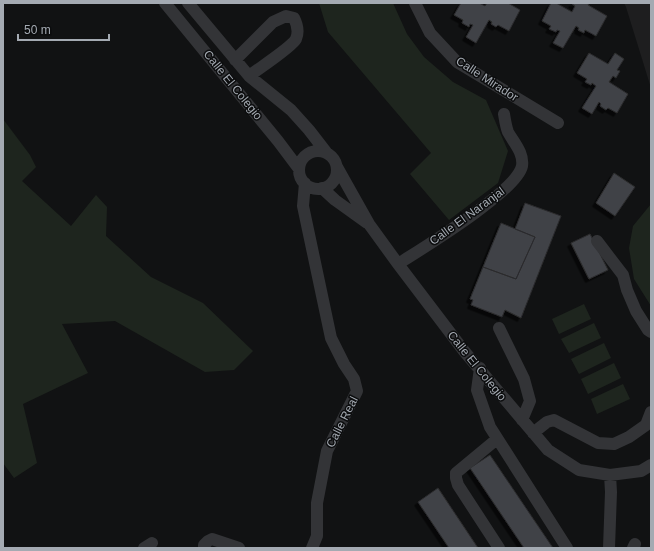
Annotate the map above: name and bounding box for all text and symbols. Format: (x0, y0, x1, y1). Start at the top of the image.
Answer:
scale bar (18, 16, 109, 42)
text: 50 m (24, 23, 51, 37)
street label: Calle El Colegio (201, 47, 266, 123)
street label: Calle Mirador (453, 54, 521, 104)
street label: Calle El Naranjal (427, 184, 507, 248)
street label: Calle El Colegio (445, 328, 510, 404)
street label: Calle Real (323, 394, 361, 450)

